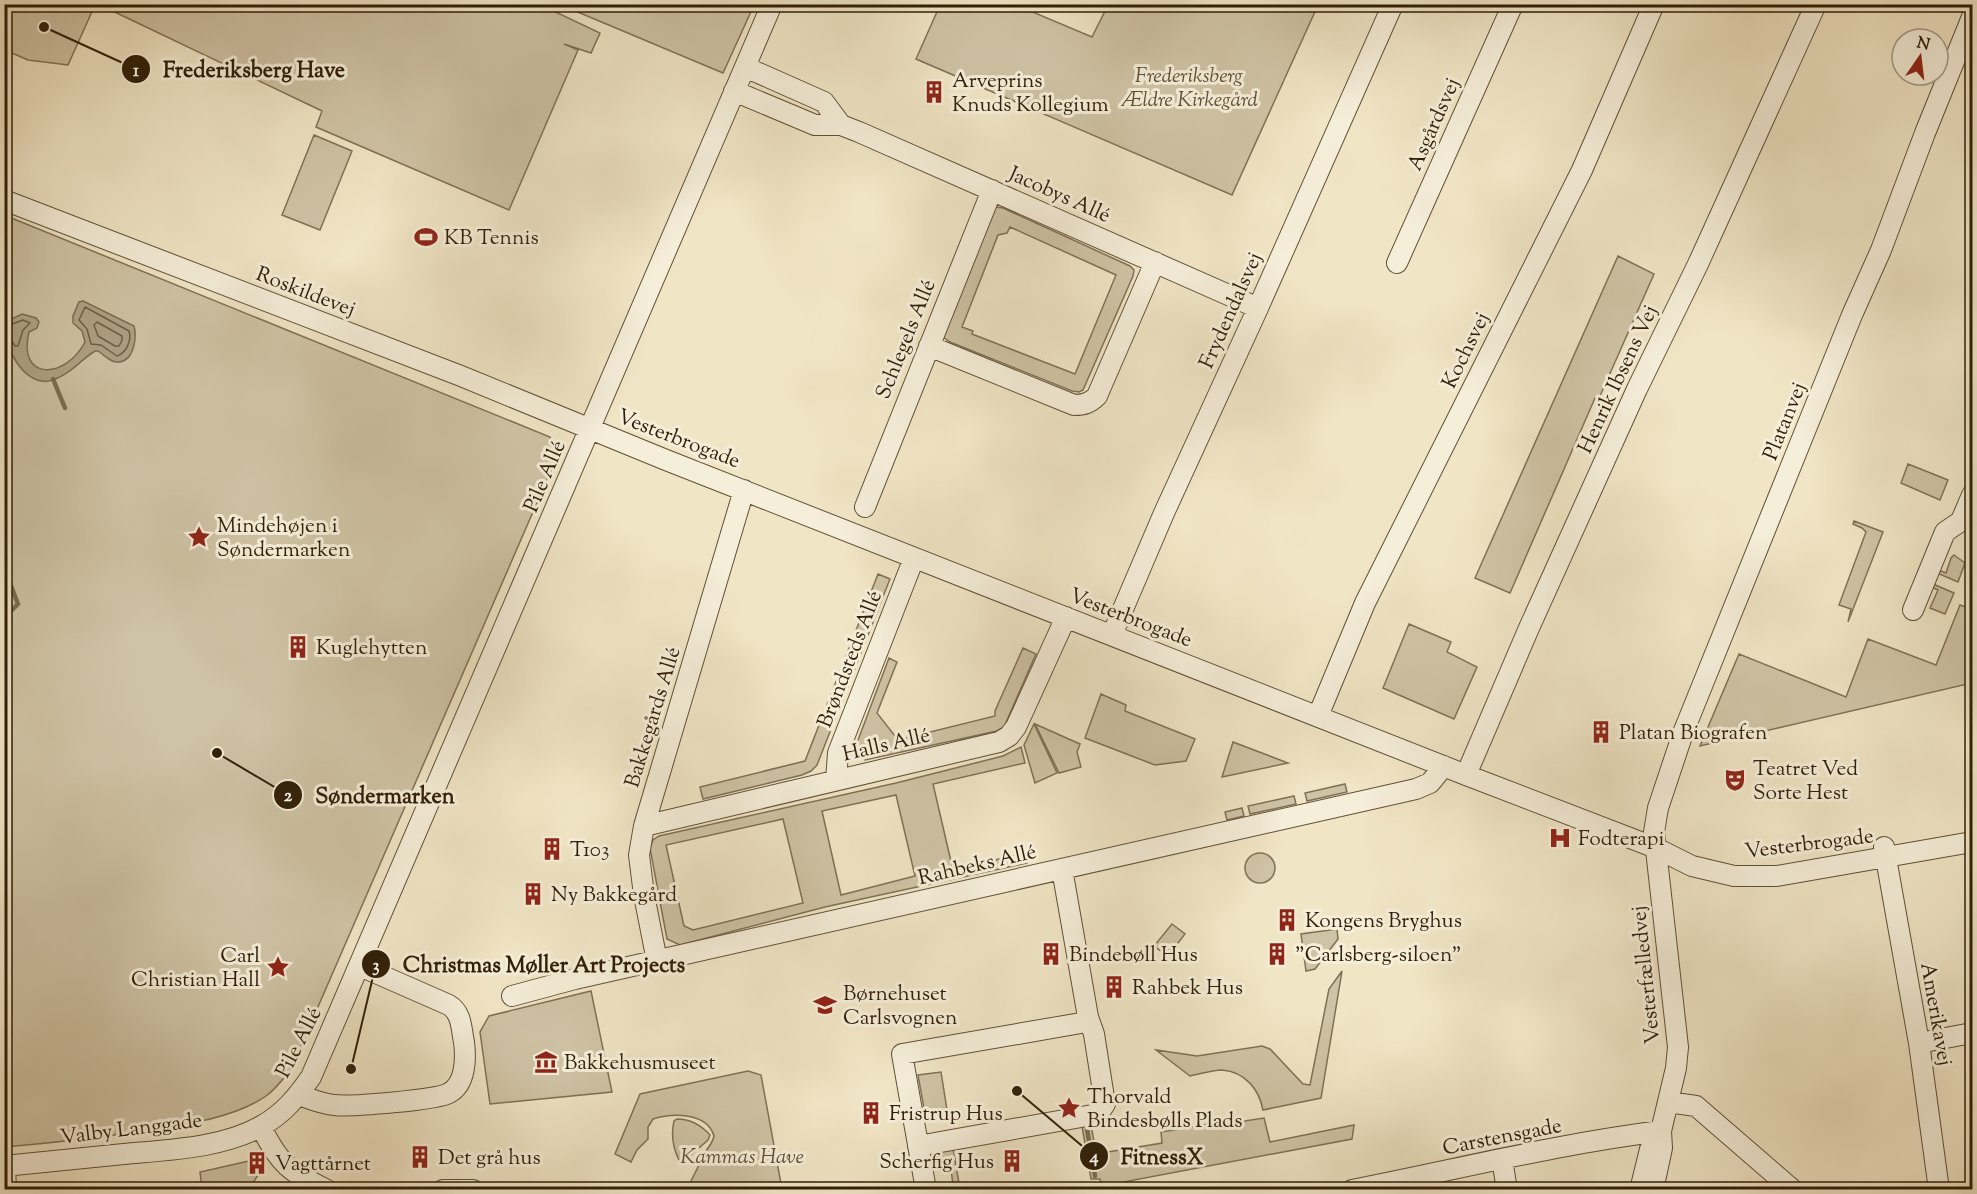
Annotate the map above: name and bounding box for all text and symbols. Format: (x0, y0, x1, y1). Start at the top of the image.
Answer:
north arrow (1890, 27, 1950, 87)
text: N (1914, 32, 1932, 58)
callout: Frederiksberg Have (121, 49, 357, 89)
text: Frederiksberg Have (163, 56, 345, 88)
text: 1 (133, 59, 140, 85)
park label: Frederiksberg Ældre Kirkegård (1120, 62, 1258, 116)
place label: Arveprins Knuds Kollegium (952, 67, 1109, 121)
street label: Asgårdsvej (1401, 74, 1469, 176)
building icon: Arveprins Knuds Kollegium (921, 79, 947, 105)
street label: Jacobys Allé (1003, 160, 1115, 232)
sports icon: KB Tennis (413, 224, 439, 250)
place label: KB Tennis (444, 224, 539, 254)
street label: Frydendalsvej (1193, 248, 1271, 374)
street label: Roskildevej (251, 260, 359, 326)
street label: Schlegels Allé (869, 276, 944, 404)
street label: Henrik Ibsens Vej (1571, 301, 1666, 459)
street label: Kochsvej (1435, 308, 1498, 394)
street label: Platanvej (1757, 378, 1815, 465)
street label: Vesterbrogade (612, 403, 744, 477)
street label: Pile Allé (517, 436, 574, 518)
place label: Mindehøjen i Søndermarken (217, 512, 350, 566)
place icon: Mindehøjen i Søndermarken (186, 524, 212, 550)
street label: Vesterbrogade (1064, 582, 1196, 656)
street label: Brøndsteds Allé (811, 587, 891, 733)
building icon: Kuglehytten (285, 634, 311, 660)
place label: Kuglehytten (316, 634, 427, 664)
street label: Bakkegårds Allé (618, 644, 690, 792)
building icon: Platan Biografen (1588, 719, 1614, 745)
place label: Platan Biografen (1619, 719, 1767, 749)
street label: Halls Allé (840, 721, 933, 771)
place label: Teatret Ved Sorte Hest (1753, 755, 1858, 809)
theatre icon: Teatret Ved Sorte Hest (1722, 767, 1748, 793)
callout: Søndermarken (273, 775, 467, 815)
text: Søndermarken (315, 782, 455, 814)
text: 2 (284, 784, 293, 810)
street label: Vesterbrogade (1743, 822, 1875, 868)
hospital icon: Fodterapi (1547, 825, 1573, 851)
place label: Fodterapi (1578, 825, 1664, 855)
building icon: T103 (539, 836, 565, 862)
place label: T103 (570, 836, 609, 866)
street label: Rahbeks Allé (915, 838, 1040, 894)
building icon: Ny Bakkegård (520, 881, 546, 907)
place label: Ny Bakkegård (551, 881, 677, 911)
street label: Vesterfælledvej (1625, 904, 1669, 1045)
building icon: Kongens Bryghus (1274, 907, 1300, 933)
place label: Kongens Bryghus (1305, 907, 1462, 937)
building icon: Bindebøll Hus (1038, 941, 1064, 967)
place label: Bindebøll Hus (1069, 941, 1198, 971)
building icon: "Carlsberg-siloen" (1264, 941, 1290, 967)
place label: "Carlsberg-siloen" (1295, 941, 1461, 971)
place label: Carl Christian Hall (131, 942, 260, 996)
callout: Christmas Møller Art Projects (361, 944, 697, 984)
text: Christmas Møller Art Projects (403, 951, 686, 983)
place icon: Carl Christian Hall (265, 954, 291, 980)
text: 3 (372, 954, 380, 980)
street label: Amerikavej (1911, 960, 1959, 1068)
building icon: Rahbek Hus (1101, 974, 1127, 1000)
place label: Rahbek Hus (1132, 974, 1243, 1004)
place label: Børnehuset Carlsvognen (843, 980, 957, 1034)
school or university icon: Børnehuset Carlsvognen (812, 992, 838, 1018)
street label: Pile Allé (269, 1002, 330, 1083)
museum icon: Bakkehusmuseet (533, 1049, 559, 1075)
place label: Bakkehusmuseet (564, 1049, 716, 1079)
place label: Thorvald Bindesbølls Plads (1087, 1083, 1242, 1137)
place icon: Thorvald Bindesbølls Plads (1056, 1095, 1082, 1121)
building icon: Fristrup Hus (858, 1100, 884, 1126)
place label: Fristrup Hus (889, 1100, 1003, 1130)
street label: Valby Langgade (58, 1106, 204, 1154)
street label: Carstensgade (1440, 1112, 1565, 1164)
callout: FitnessX (1079, 1136, 1215, 1176)
park label: Kammas Have (680, 1143, 804, 1173)
text: FitnessX (1121, 1143, 1204, 1175)
building icon: Det grå hus (407, 1144, 433, 1170)
place label: Det grå hus (438, 1144, 541, 1174)
text: 4 (1088, 1145, 1099, 1171)
place label: Scherfig Hus (879, 1148, 994, 1178)
building icon: Scherfig Hus (999, 1148, 1025, 1174)
building icon: Vagttårnet (244, 1150, 270, 1176)
place label: Vagttårnet (275, 1150, 371, 1180)

